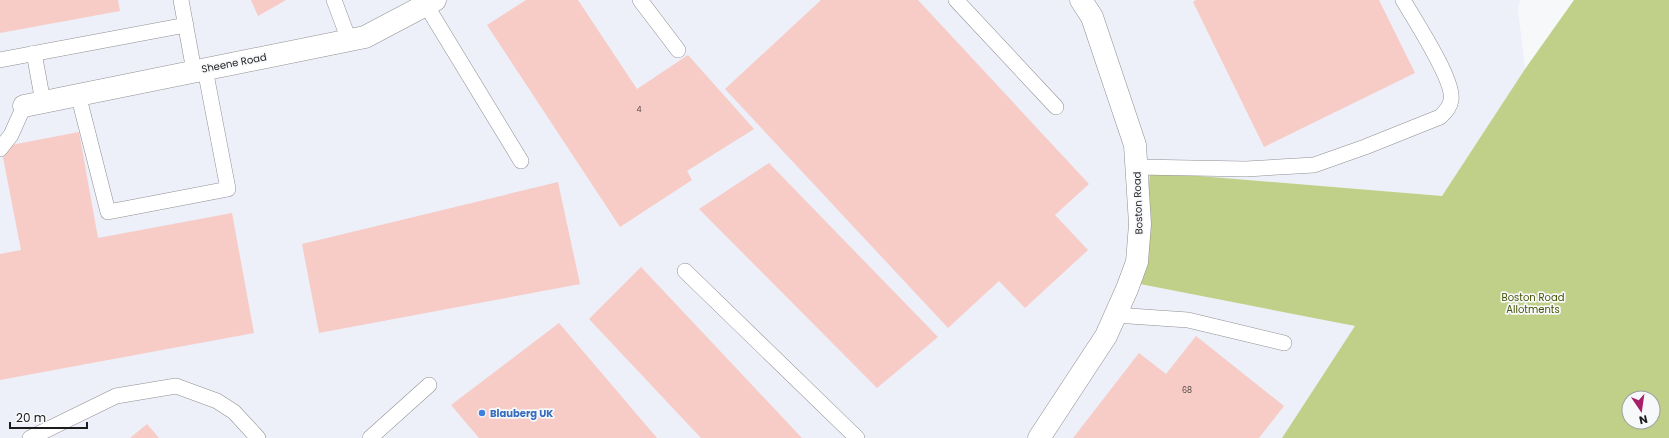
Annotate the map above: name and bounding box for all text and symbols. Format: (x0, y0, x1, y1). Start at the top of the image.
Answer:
street label: Sheene Road (200, 49, 268, 77)
house number: 4 (636, 104, 642, 115)
street label: Boston Road (1129, 171, 1147, 235)
park label: Boston Road Allotments (1502, 290, 1564, 317)
house number: 68 (1182, 385, 1192, 396)
north arrow (1621, 390, 1661, 430)
scale bar (10, 404, 87, 430)
place label: Blauberg UK (490, 406, 553, 421)
marker: Blauberg UK (477, 408, 487, 418)
text: 20 m (16, 409, 46, 426)
text: N (1637, 411, 1649, 428)

